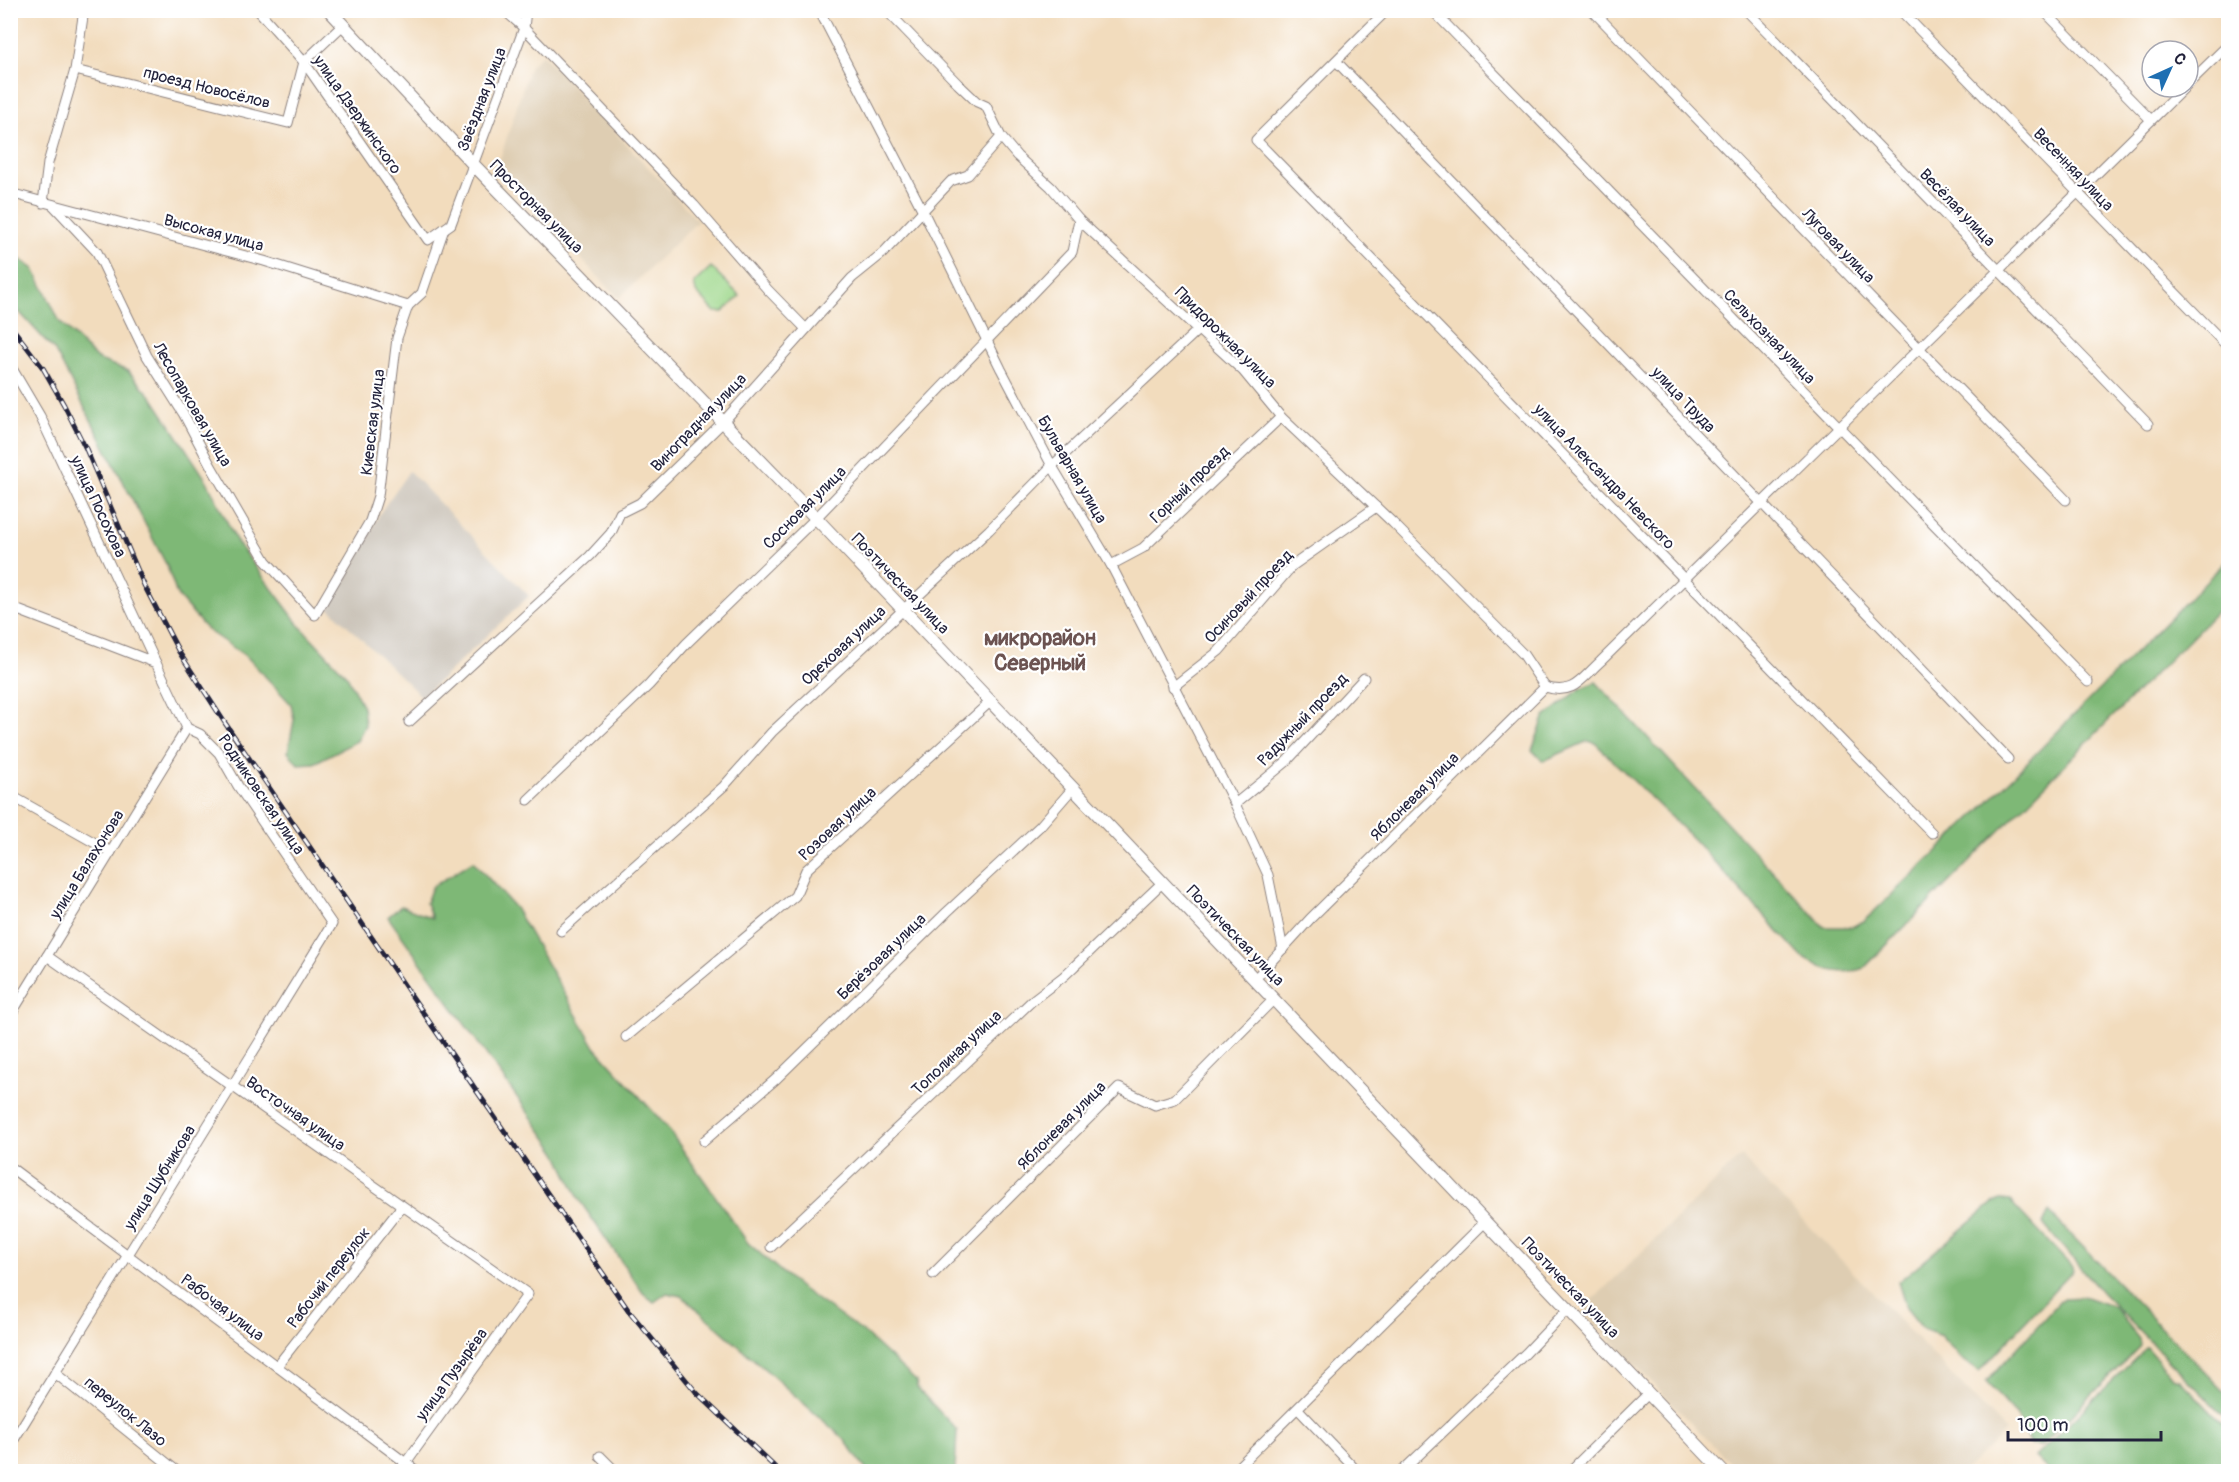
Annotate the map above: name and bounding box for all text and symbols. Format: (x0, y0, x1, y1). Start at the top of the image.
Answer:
north arrow (2140, 39, 2200, 99)
street label: Звёздная улица (453, 45, 511, 154)
text: С (2169, 49, 2191, 70)
street label: улица Дзержинского (308, 50, 406, 178)
street label: проезд Новосёлов (141, 63, 272, 113)
street label: Весенняя улица (2029, 124, 2118, 215)
street label: Просторная улица (485, 156, 587, 258)
street label: Весёлая улица (1915, 165, 1999, 251)
street label: Луговая улица (1797, 203, 1879, 287)
street label: Высокая улица (162, 210, 266, 256)
street label: Придорожная улица (1170, 283, 1280, 393)
street label: Сельхозная улица (1719, 285, 1820, 388)
street label: Лесопарковая улица (148, 338, 236, 470)
street label: улица Труда (1646, 362, 1720, 437)
street label: Киевская улица (357, 368, 389, 476)
street label: Виноградная улица (647, 369, 751, 476)
street label: улица Александра Невского (1529, 399, 1679, 554)
street label: Бульварная улица (1033, 412, 1111, 527)
street label: Горный проезд (1146, 442, 1234, 528)
street label: улица Посохова (65, 451, 130, 561)
street label: Сосновая улица (759, 462, 850, 553)
street label: Поэтическая улица (847, 529, 954, 638)
street label: Осиновый проезд (1200, 545, 1298, 648)
street label: Ореховая улица (797, 601, 890, 690)
district label: микрорайон Северный (984, 624, 1096, 677)
street label: Радужный проезд (1254, 669, 1352, 770)
street label: Родниковская улица (214, 731, 309, 858)
street label: Яблоневая улица (1366, 748, 1463, 845)
street label: Розовая улица (795, 783, 881, 865)
street label: улица Балахонова (45, 806, 128, 924)
street label: Поэтическая улица (1182, 881, 1289, 990)
street label: Берёзовая улица (833, 909, 930, 1004)
street label: Тополиная улица (907, 1006, 1006, 1100)
street label: Восточная улица (242, 1072, 349, 1155)
street label: Яблоневая улица (1013, 1077, 1110, 1174)
street label: улица Шубникова (119, 1121, 200, 1234)
street label: Рабочий переулок (283, 1223, 374, 1332)
street label: Поэтическая улица (1517, 1233, 1624, 1342)
street label: Рабочая улица (177, 1270, 268, 1346)
street label: улица Пузырёва (411, 1325, 492, 1425)
street label: переулок Лазо (80, 1372, 171, 1451)
scale bar (2008, 1404, 2161, 1442)
text: 100 m (2017, 1414, 2069, 1437)

